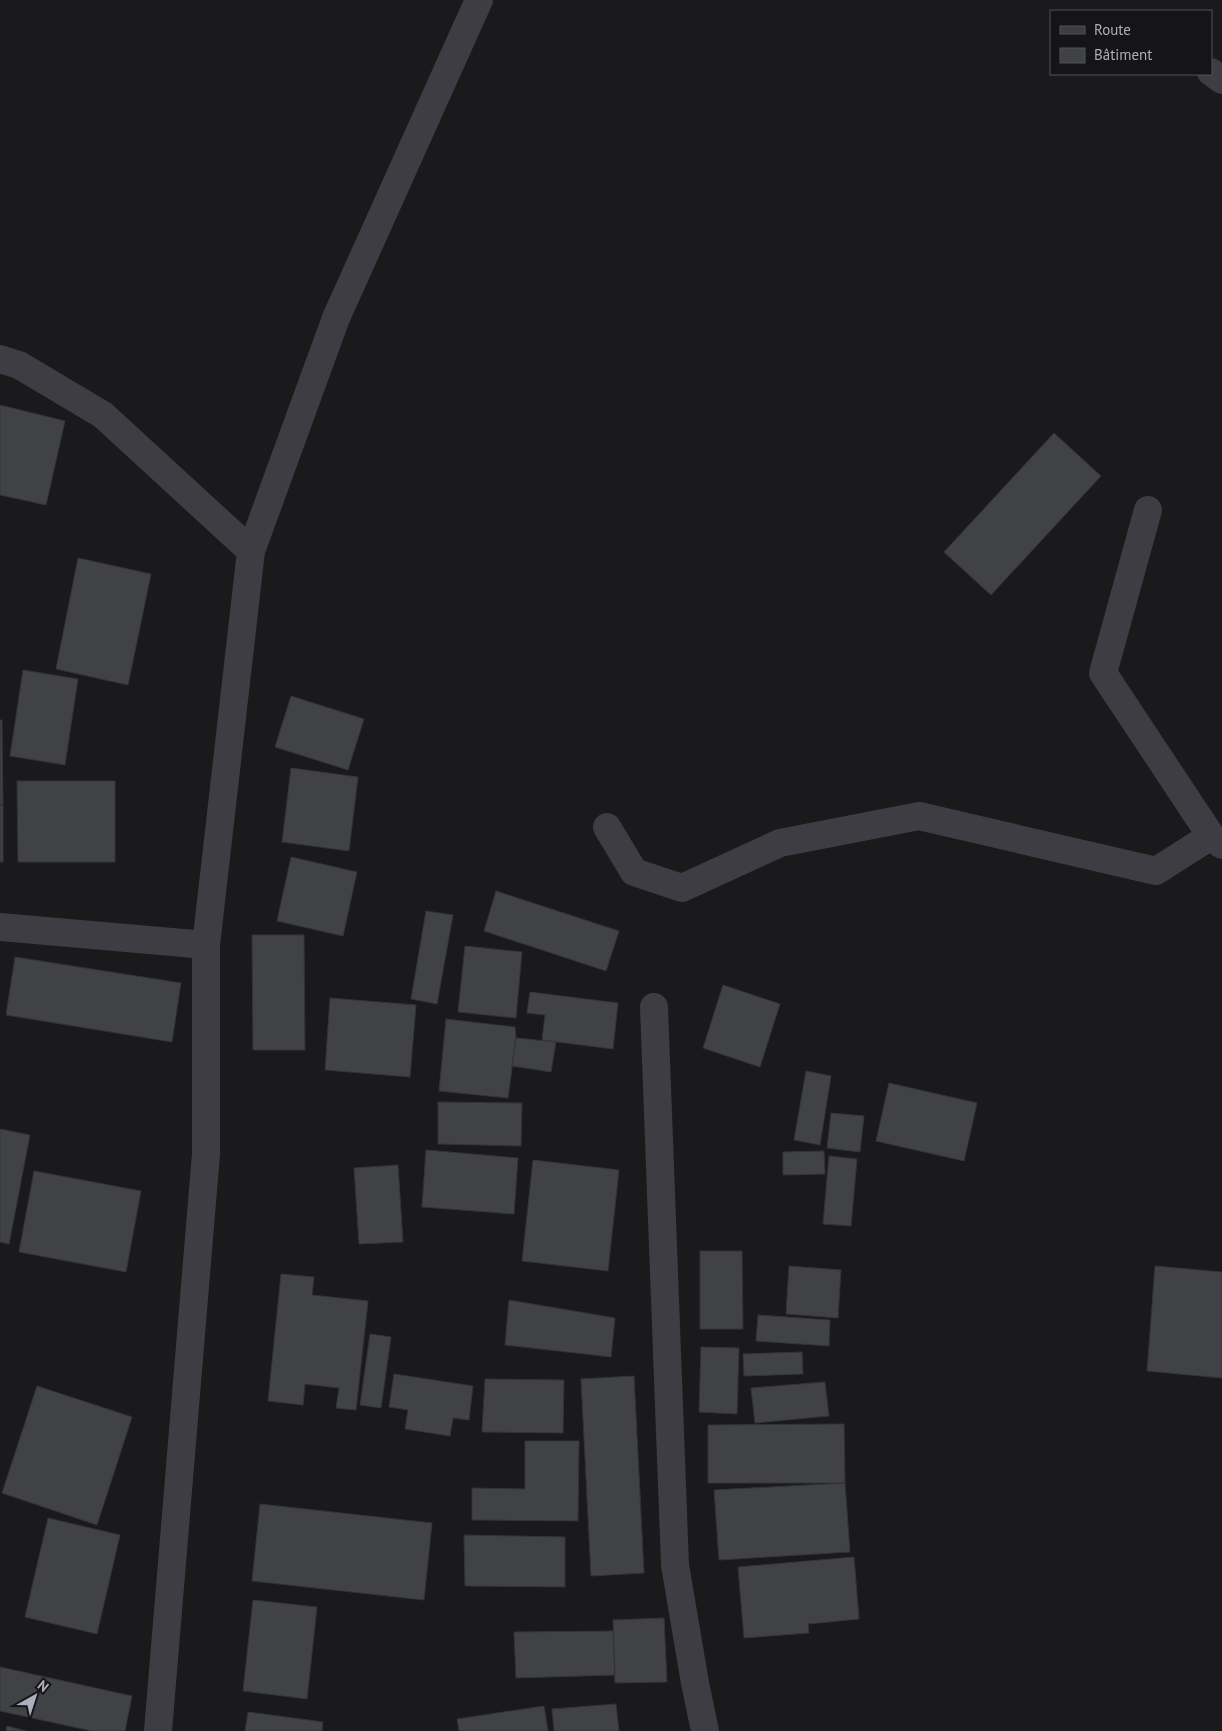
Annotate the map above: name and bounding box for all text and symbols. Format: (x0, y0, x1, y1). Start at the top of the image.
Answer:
legend (1050, 10, 1212, 75)
text: Route (1094, 20, 1131, 39)
text: Bâtiment (1094, 45, 1152, 64)
north arrow (10, 1671, 60, 1721)
text: N (34, 1676, 52, 1696)

